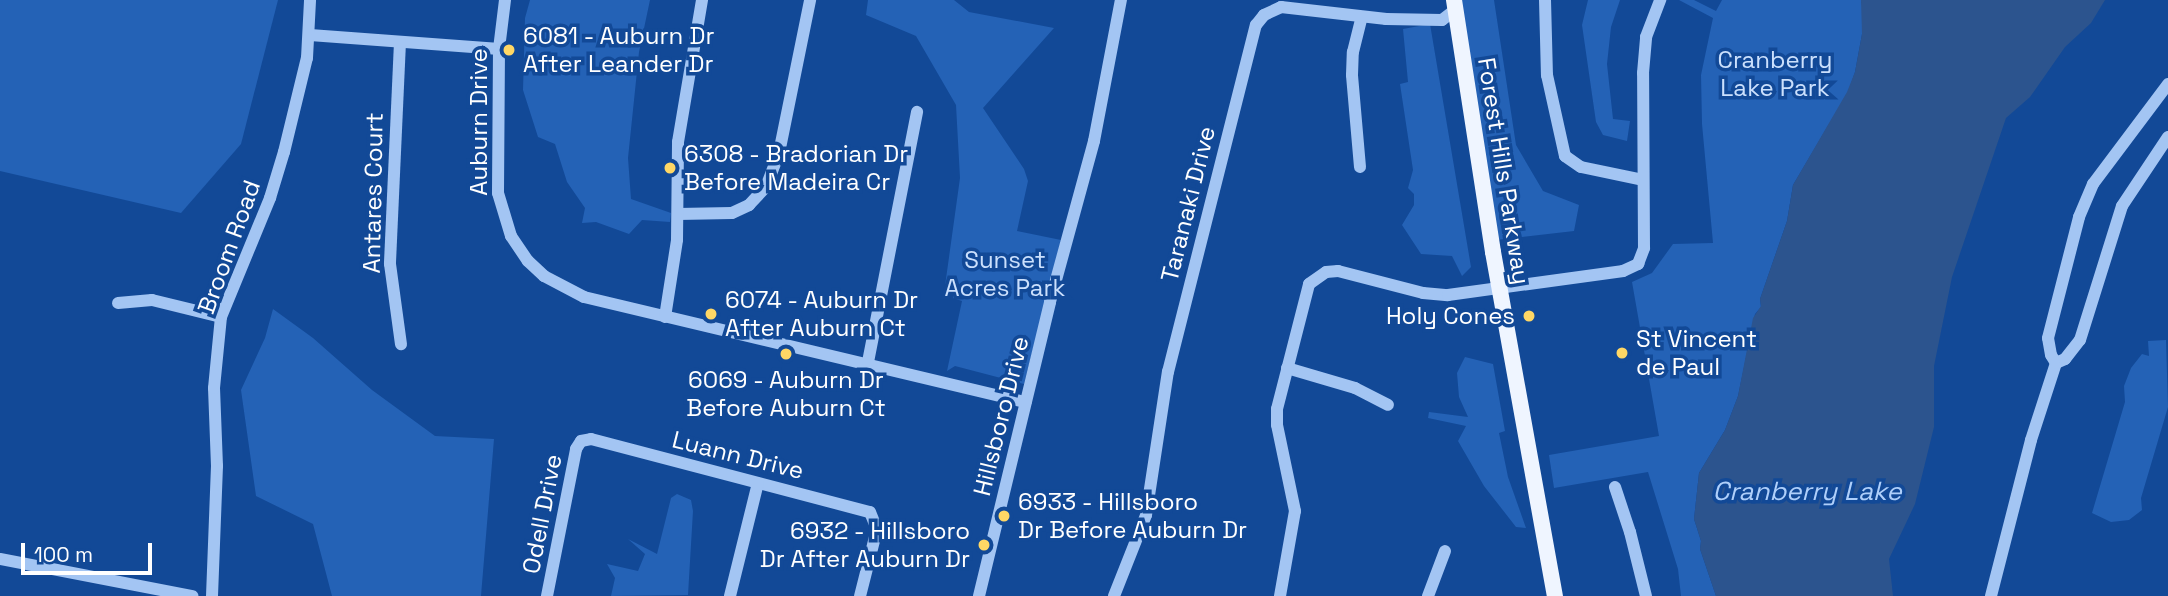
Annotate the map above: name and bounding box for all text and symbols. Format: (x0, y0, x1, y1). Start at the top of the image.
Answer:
place label: 6081 - Auburn Dr After Leander Dr (523, 22, 716, 78)
marker: 6081 - Auburn Dr After Leander Dr (501, 42, 517, 58)
park label: Cranberry Lake Park (1717, 46, 1833, 102)
street label: Auburn Drive (465, 48, 493, 196)
street label: Forest Hills Parkway (1472, 55, 1536, 287)
street label: Antares Court (357, 112, 389, 274)
street label: Taranaki Drive (1155, 123, 1221, 285)
place label: 6308 - Bradorian Dr Before Madeira Cr (684, 140, 910, 196)
marker: 6308 - Bradorian Dr Before Madeira Cr (662, 160, 678, 176)
street label: Broom Road (192, 176, 266, 318)
park label: Sunset Acres Park (944, 246, 1066, 302)
place label: 6074 - Auburn Dr After Auburn Ct (725, 286, 920, 342)
place label: Holy Cones (1386, 302, 1515, 330)
marker: 6074 - Auburn Dr After Auburn Ct (703, 306, 719, 322)
marker: Holy Cones (1521, 308, 1537, 324)
place label: St Vincent de Paul (1636, 325, 1757, 381)
street label: Hillsboro Drive (967, 333, 1035, 499)
marker: St Vincent de Paul (1614, 345, 1630, 361)
marker: 6069 - Auburn Dr Before Auburn Ct (778, 346, 794, 362)
place label: 6069 - Auburn Dr Before Auburn Ct (686, 366, 886, 422)
street label: Luann Drive (669, 425, 807, 485)
street label: Odell Drive (516, 452, 568, 576)
water label: Cranberry Lake (1712, 476, 1902, 508)
place label: 6933 - Hillsboro Dr Before Auburn Dr (1018, 488, 1247, 544)
marker: 6933 - Hillsboro Dr Before Auburn Dr (996, 508, 1012, 524)
place label: 6932 - Hillsboro Dr After Auburn Dr (759, 517, 970, 573)
scale bar (24, 530, 156, 574)
marker: 6932 - Hillsboro Dr After Auburn Dr (976, 537, 992, 553)
text: 100 m (34, 541, 93, 568)

